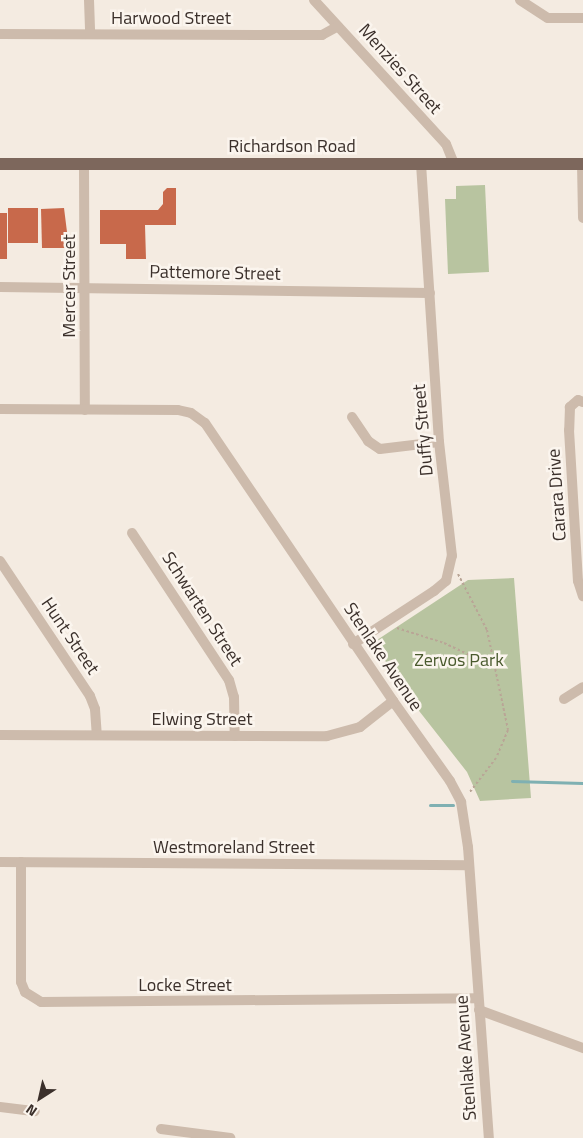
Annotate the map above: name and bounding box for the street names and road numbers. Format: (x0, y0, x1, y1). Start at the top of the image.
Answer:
street label: Harwood Street (111, 7, 231, 29)
street label: Menzies Street (354, 20, 446, 118)
street label: Richardson Road (228, 135, 356, 157)
street label: Mercer Street (58, 234, 80, 338)
street label: Pattemore Street (149, 261, 281, 285)
street label: Duffy Street (408, 383, 438, 477)
street label: Carara Drive (543, 448, 571, 542)
street label: Schwarten Street (157, 548, 247, 670)
street label: Hunt Street (36, 593, 104, 679)
street label: Stenlake Avenue (339, 599, 427, 715)
street label: Elwing Street (151, 708, 253, 730)
street label: Westmoreland Street (153, 836, 315, 858)
street label: Locke Street (138, 974, 232, 996)
street label: Stenlake Avenue (451, 995, 481, 1121)

